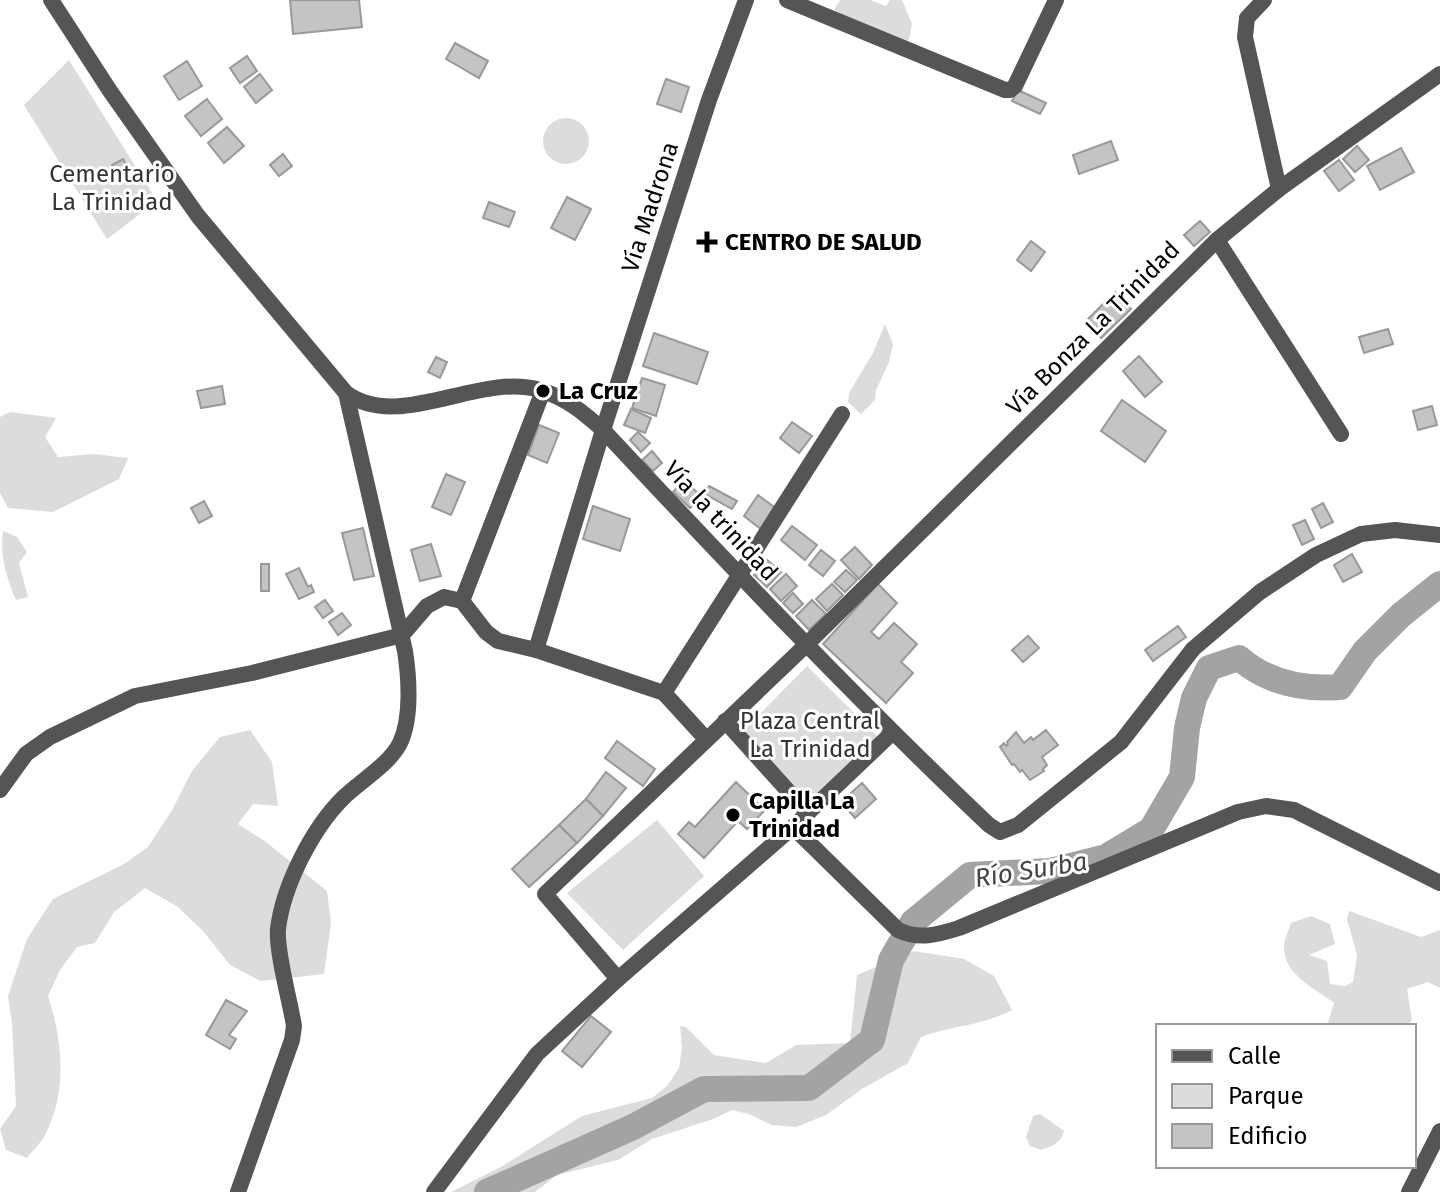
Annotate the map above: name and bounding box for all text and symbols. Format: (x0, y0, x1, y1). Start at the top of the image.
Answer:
street label: Vía Madrona (616, 138, 684, 276)
park label: Cementario La Trinidad (49, 160, 175, 216)
place label: CENTRO DE SALUD (725, 228, 922, 256)
marker: CENTRO DE SALUD (696, 231, 718, 253)
street label: Vía Bonza La Trinidad (1001, 236, 1185, 420)
place label: La Cruz (559, 377, 638, 405)
marker: La Cruz (534, 382, 552, 400)
street label: Vía la trinidad (658, 455, 784, 587)
park label: Plaza Central La Trinidad (740, 707, 880, 763)
place label: Capilla La Trinidad (749, 787, 855, 843)
marker: Capilla La Trinidad (724, 806, 742, 824)
water label: Río Surba (973, 846, 1089, 894)
legend (1156, 1024, 1416, 1168)
text: Calle (1228, 1042, 1281, 1070)
text: Parque (1228, 1082, 1304, 1110)
text: Edificio (1228, 1122, 1308, 1150)

